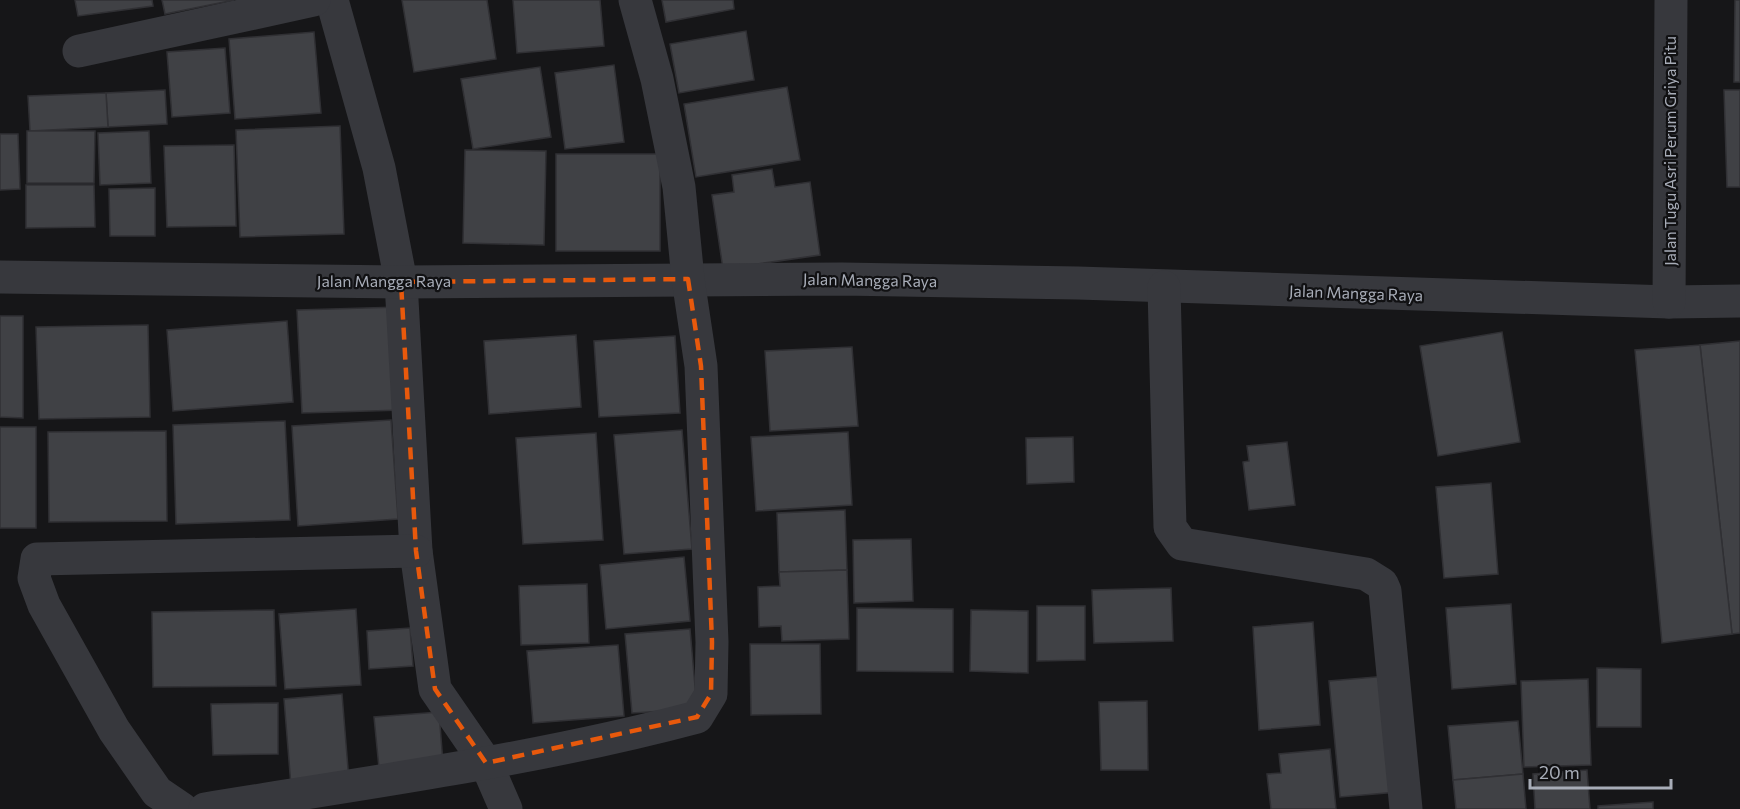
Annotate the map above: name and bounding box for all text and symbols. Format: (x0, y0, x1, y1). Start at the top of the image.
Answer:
street label: Jalan Tugu Asri Perum Griya Pitu (1660, 36, 1679, 266)
street label: Jalan Mangga Raya (803, 269, 937, 290)
street label: Jalan Mangga Raya (317, 271, 451, 290)
street label: Jalan Mangga Raya (1289, 281, 1424, 304)
scale bar (1530, 752, 1671, 790)
text: 20 m (1539, 761, 1580, 783)

